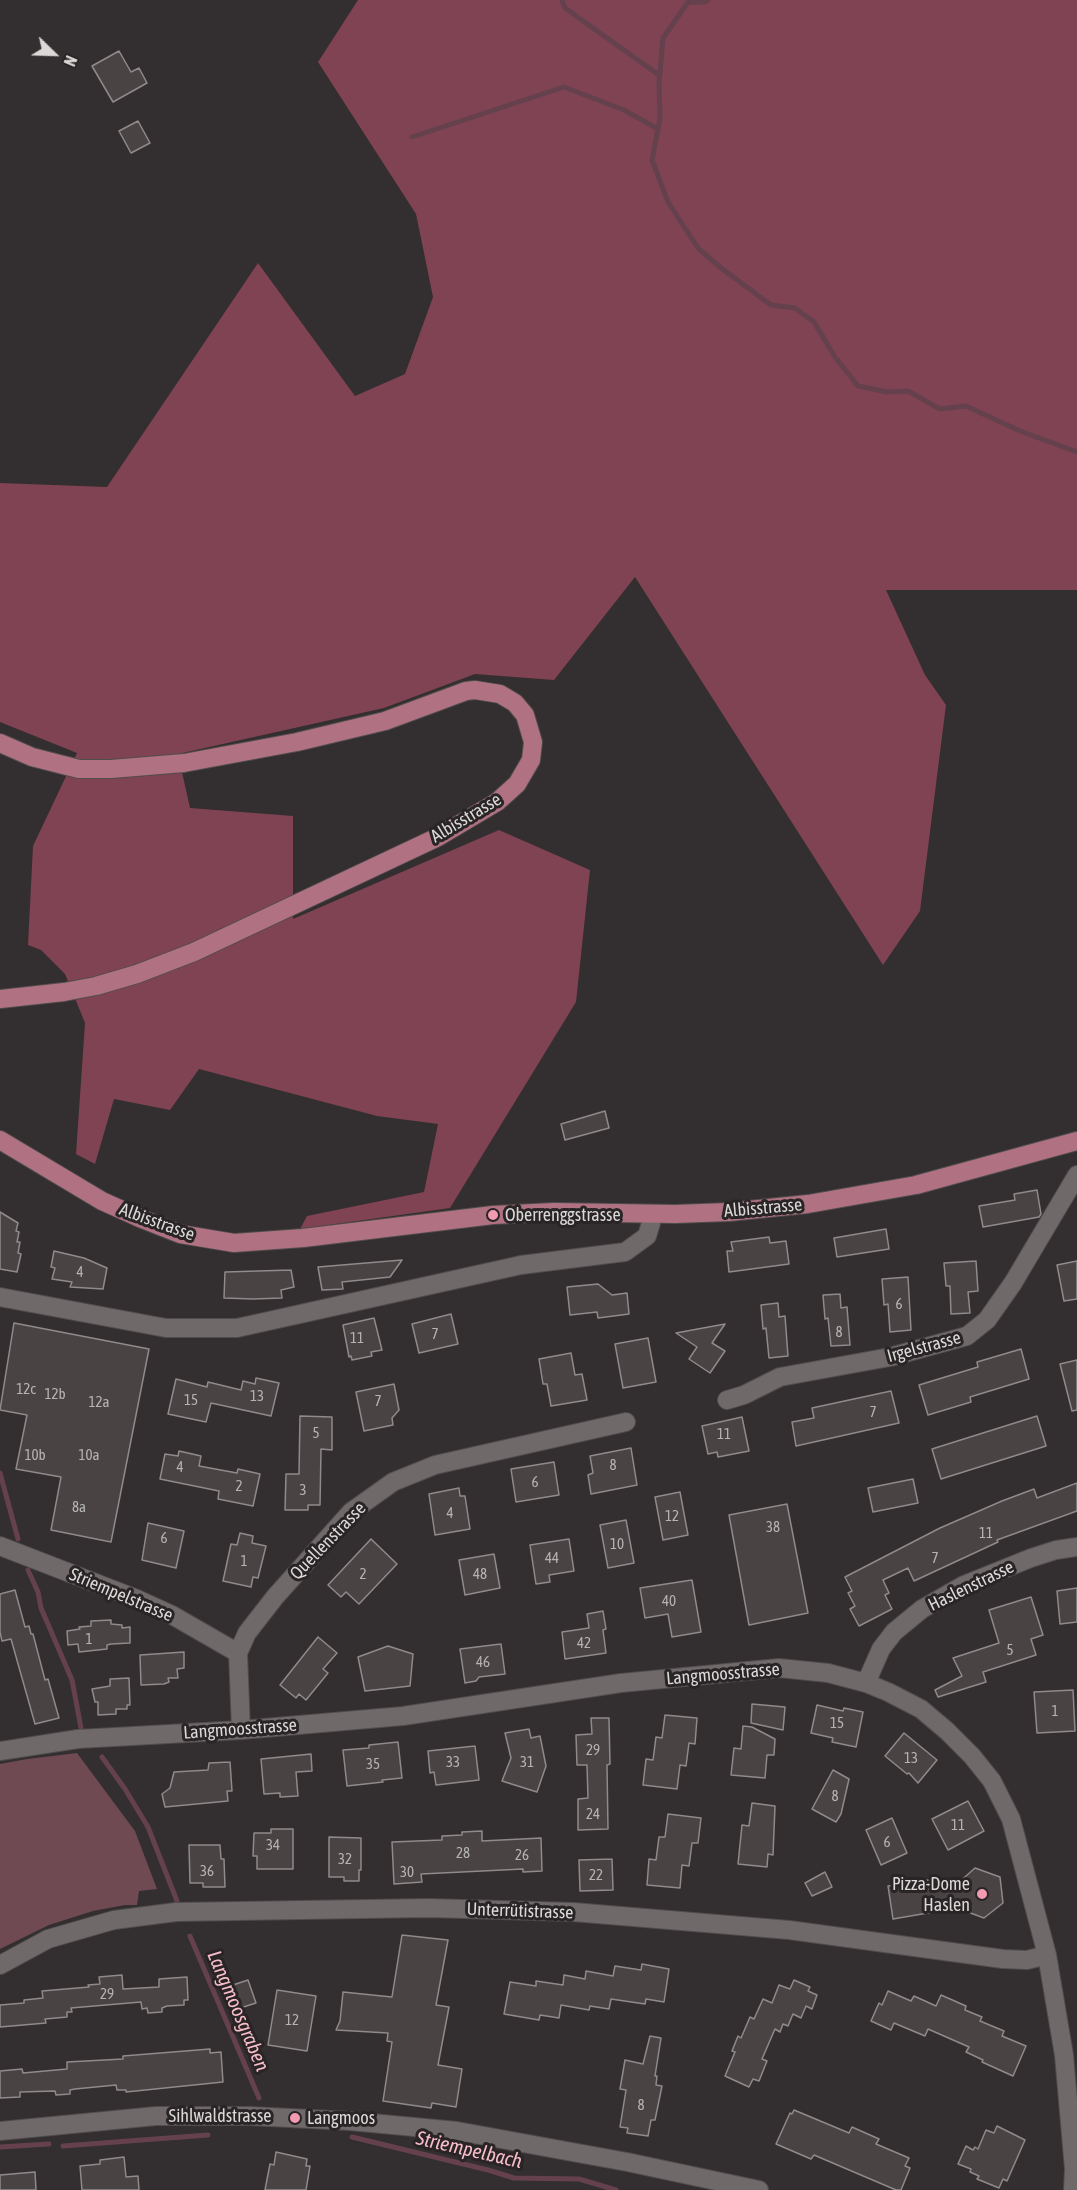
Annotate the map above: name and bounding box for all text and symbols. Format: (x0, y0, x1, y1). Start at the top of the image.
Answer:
north arrow (24, 24, 84, 84)
text: N (60, 53, 81, 69)
street label: Albisstrasse (427, 789, 505, 847)
street label: Albisstrasse (723, 1194, 803, 1222)
street label: Albisstrasse (116, 1198, 198, 1246)
place label: Oberrenggstrasse (505, 1204, 621, 1226)
marker: Oberrenggstrasse (486, 1208, 500, 1222)
house number: 4 (76, 1263, 84, 1281)
house number: 6 (895, 1295, 903, 1313)
house number: 8 (835, 1323, 843, 1341)
house number: 7 (431, 1325, 439, 1343)
street label: Irgelstrasse (885, 1327, 963, 1367)
house number: 11 (350, 1329, 364, 1347)
house number: 12c (16, 1380, 36, 1398)
house number: 12b (44, 1385, 66, 1403)
house number: 13 (250, 1387, 264, 1405)
house number: 15 (184, 1391, 198, 1409)
house number: 7 (374, 1392, 382, 1410)
house number: 12a (88, 1393, 110, 1411)
house number: 7 (869, 1403, 877, 1421)
house number: 5 (312, 1424, 320, 1442)
house number: 11 (717, 1425, 731, 1443)
house number: 10b (24, 1446, 46, 1464)
house number: 10a (78, 1446, 100, 1464)
house number: 8 (609, 1456, 617, 1474)
house number: 4 (176, 1458, 184, 1476)
house number: 6 (531, 1473, 539, 1491)
house number: 2 (235, 1477, 243, 1495)
house number: 3 (299, 1481, 307, 1499)
house number: 8a (72, 1498, 86, 1516)
street label: Quellenstrasse (286, 1498, 370, 1584)
house number: 4 (446, 1504, 454, 1522)
house number: 12 (665, 1507, 679, 1525)
house number: 38 (766, 1518, 780, 1536)
house number: 11 (979, 1524, 993, 1542)
house number: 6 (160, 1529, 168, 1547)
house number: 10 (610, 1535, 624, 1553)
house number: 44 (545, 1549, 559, 1567)
house number: 7 (931, 1549, 939, 1567)
house number: 1 (240, 1552, 248, 1570)
street label: Haslenstrasse (925, 1556, 1017, 1616)
street label: Striempelstrasse (66, 1563, 176, 1627)
house number: 2 (359, 1565, 367, 1583)
house number: 48 (473, 1565, 487, 1583)
house number: 40 (662, 1592, 676, 1610)
house number: 1 (85, 1630, 93, 1648)
house number: 42 (577, 1634, 591, 1652)
house number: 5 (1006, 1641, 1014, 1659)
house number: 46 (476, 1653, 490, 1671)
street label: Langmoosstrasse (665, 1658, 781, 1690)
house number: 1 (1051, 1702, 1059, 1720)
street label: Langmoosstrasse (182, 1714, 298, 1744)
house number: 15 (830, 1714, 844, 1732)
house number: 29 (586, 1741, 600, 1759)
house number: 13 (904, 1749, 918, 1767)
house number: 33 (446, 1753, 460, 1771)
house number: 31 (520, 1753, 534, 1771)
house number: 35 (366, 1755, 380, 1773)
house number: 8 (831, 1787, 839, 1805)
house number: 24 (586, 1805, 600, 1823)
house number: 11 (951, 1816, 965, 1834)
house number: 6 (883, 1833, 891, 1851)
house number: 34 (266, 1836, 280, 1854)
house number: 28 (456, 1844, 470, 1862)
house number: 26 (515, 1846, 529, 1864)
house number: 32 (338, 1850, 352, 1868)
house number: 36 (200, 1862, 214, 1880)
house number: 30 (400, 1863, 414, 1881)
house number: 22 (589, 1866, 603, 1884)
place label: Pizza-Dome Haslen (892, 1873, 970, 1916)
marker: Pizza-Dome Haslen (975, 1887, 989, 1901)
street label: Unterrütistrasse (466, 1898, 574, 1924)
water label: Langmoosgraben (202, 1947, 274, 2075)
house number: 29 (100, 1985, 114, 2003)
house number: 12 (285, 2011, 299, 2029)
house number: 8 (637, 2096, 645, 2114)
street label: Sihlwaldstrasse (169, 2105, 271, 2127)
place label: Langmoos (307, 2107, 375, 2129)
marker: Langmoos (288, 2111, 302, 2125)
water label: Striempelbach (414, 2126, 524, 2174)

